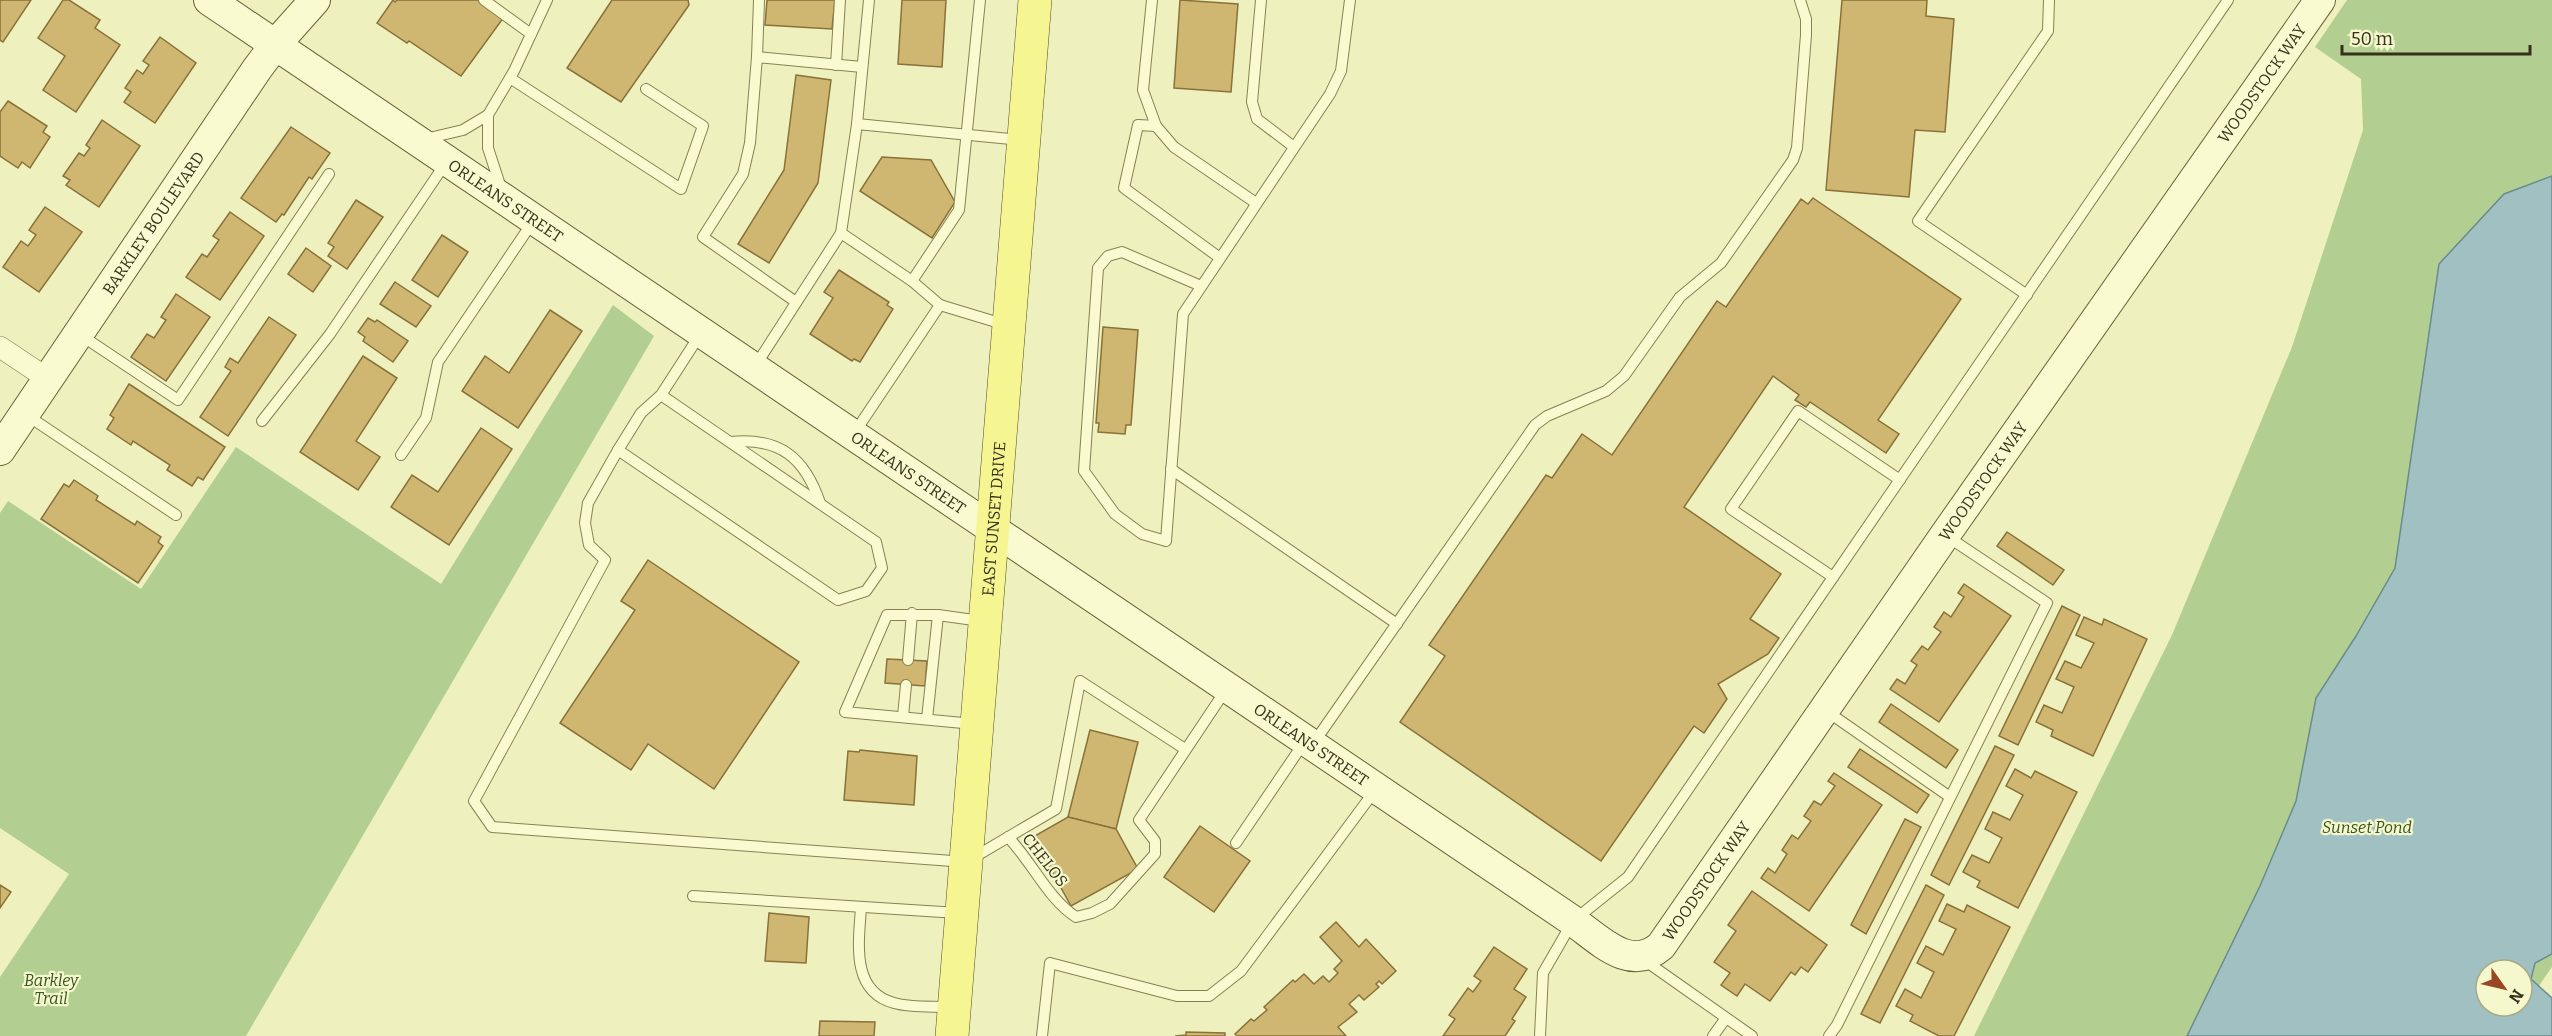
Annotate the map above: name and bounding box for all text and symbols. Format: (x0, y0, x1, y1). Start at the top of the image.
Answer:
scale bar (2342, 18, 2530, 56)
street label: WOODSTOCK WAY (2213, 19, 2310, 146)
text: 50 m (2351, 28, 2393, 50)
street label: BARKLEY BOULEVARD (98, 148, 208, 298)
street label: ORLEANS STREET (445, 155, 567, 246)
street label: WOODSTOCK WAY (1934, 417, 2031, 544)
street label: ORLEANS STREET (847, 427, 969, 518)
street label: EAST SUNSET DRIVE (978, 441, 1009, 597)
street label: ORLEANS STREET (1250, 699, 1372, 790)
street label: WOODSTOCK WAY (1658, 817, 1754, 944)
park label: Sunset Pond (2322, 818, 2412, 837)
street label: CHELOS (1018, 829, 1072, 891)
north arrow (2474, 958, 2534, 1018)
park label: Barkley Trail (24, 971, 79, 1008)
text: N (2505, 986, 2527, 1007)

